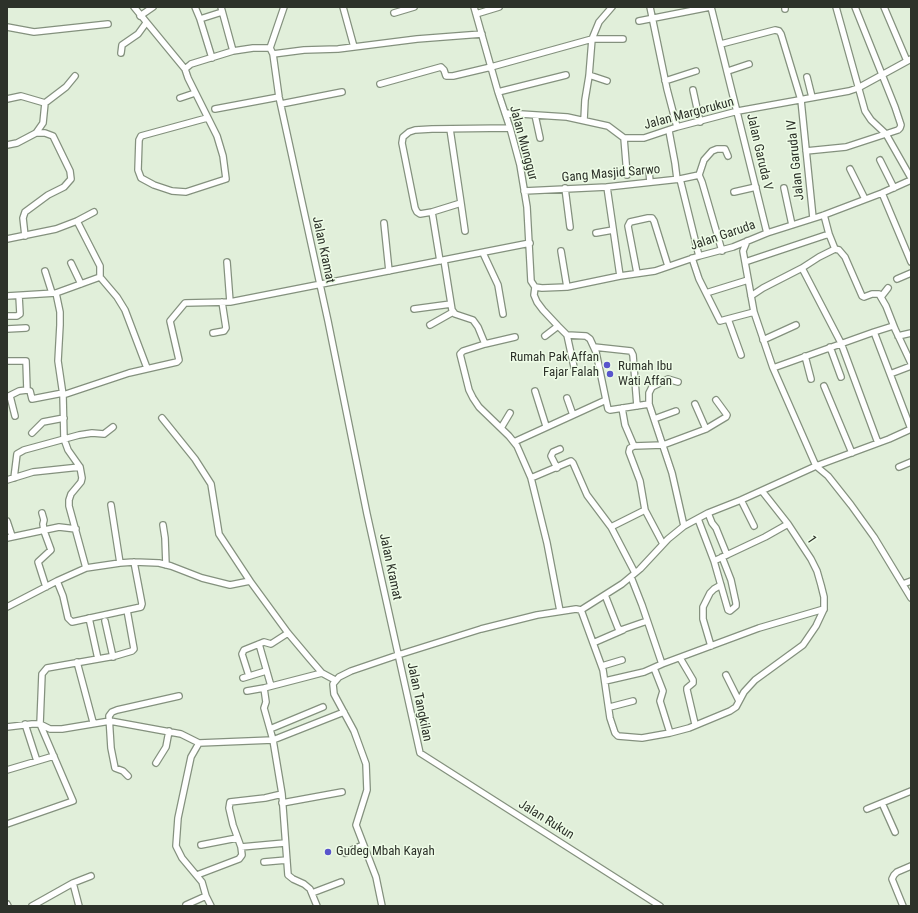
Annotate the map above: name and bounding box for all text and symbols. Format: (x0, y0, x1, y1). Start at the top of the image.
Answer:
street label: Jalan Margorukun (642, 94, 736, 134)
street label: Jalan Munggur (506, 104, 540, 182)
street label: Jalan Garuda V (743, 112, 775, 192)
street label: Jalan Garuda IV (784, 119, 808, 201)
street label: Gang Masjid Sarwo (561, 162, 661, 186)
street label: Jalan Kramat (308, 215, 338, 285)
street label: Jalan Garuda (688, 218, 758, 254)
place label: Rumah Pak Affan Fajar Falah (510, 350, 599, 381)
place label: Rumah Ibu Wati Affan (618, 359, 672, 390)
marker: Rumah Pak Affan Fajar Falah (602, 360, 612, 370)
marker: Rumah Ibu Wati Affan (605, 369, 615, 379)
street label: Jalan Kramat (375, 532, 405, 602)
street label: 1 (803, 533, 819, 547)
street label: Jalan Tangkilan (403, 661, 435, 743)
street label: Jalan Rukun (515, 797, 577, 843)
place label: Gudeg Mbah Kayah (336, 844, 435, 860)
marker: Gudeg Mbah Kayah (323, 847, 333, 857)

